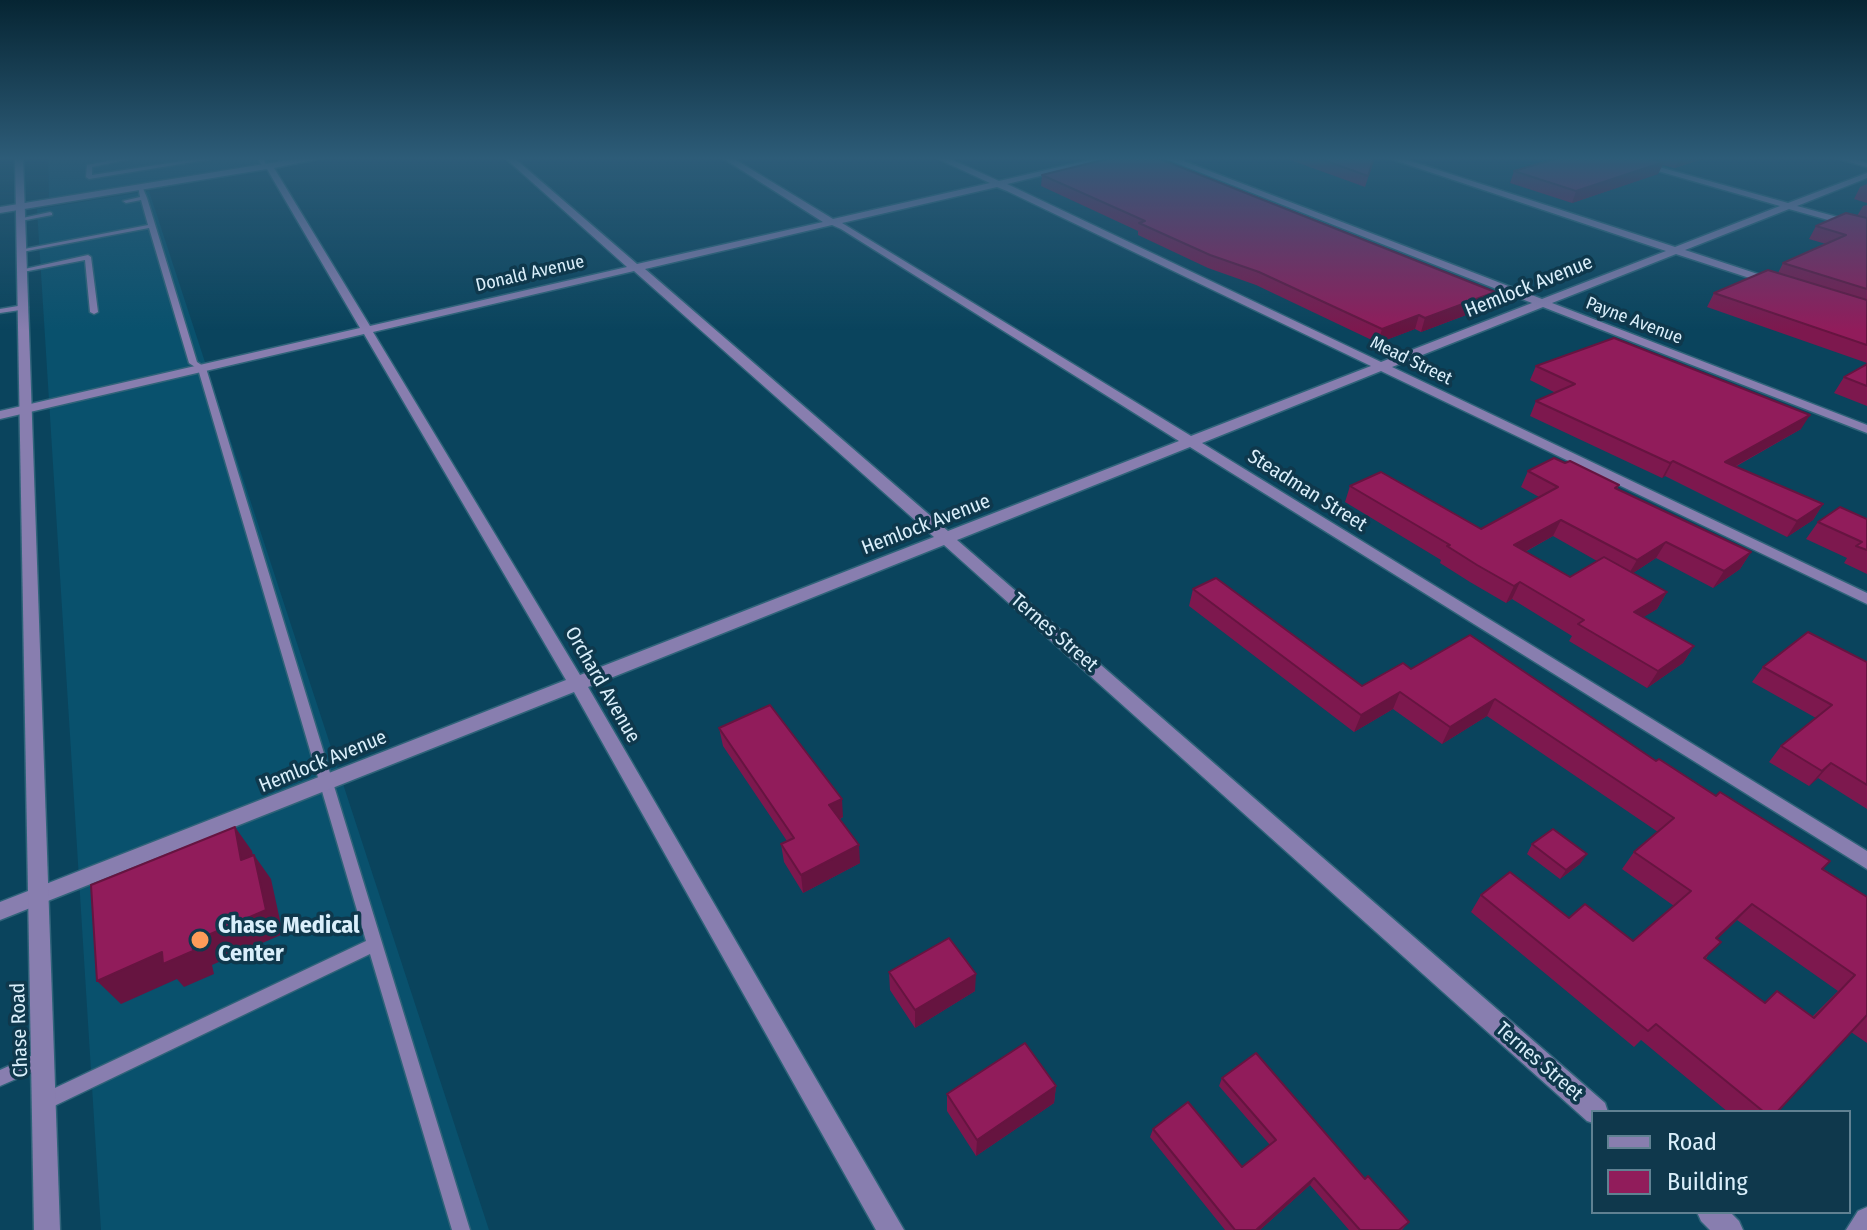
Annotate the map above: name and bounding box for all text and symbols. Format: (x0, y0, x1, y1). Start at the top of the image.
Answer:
street label: Hemlock Avenue (1462, 250, 1596, 324)
street label: Donald Avenue (474, 251, 586, 297)
street label: Payne Avenue (1583, 293, 1685, 349)
street label: Mead Street (1366, 332, 1456, 390)
street label: Steadman Street (1243, 445, 1371, 537)
street label: Hemlock Avenue (858, 489, 994, 561)
street label: Ternes Street (1005, 589, 1103, 677)
street label: Orchard Avenue (559, 623, 645, 747)
street label: Hemlock Avenue (256, 725, 390, 799)
place label: Chase Medical Center (218, 912, 360, 968)
marker: Chase Medical Center (189, 929, 211, 951)
street label: Chase Road (6, 982, 34, 1078)
street label: Ternes Street (1490, 1018, 1588, 1106)
legend (1591, 1110, 1851, 1214)
text: Road (1667, 1128, 1717, 1156)
text: Building (1667, 1168, 1748, 1196)

